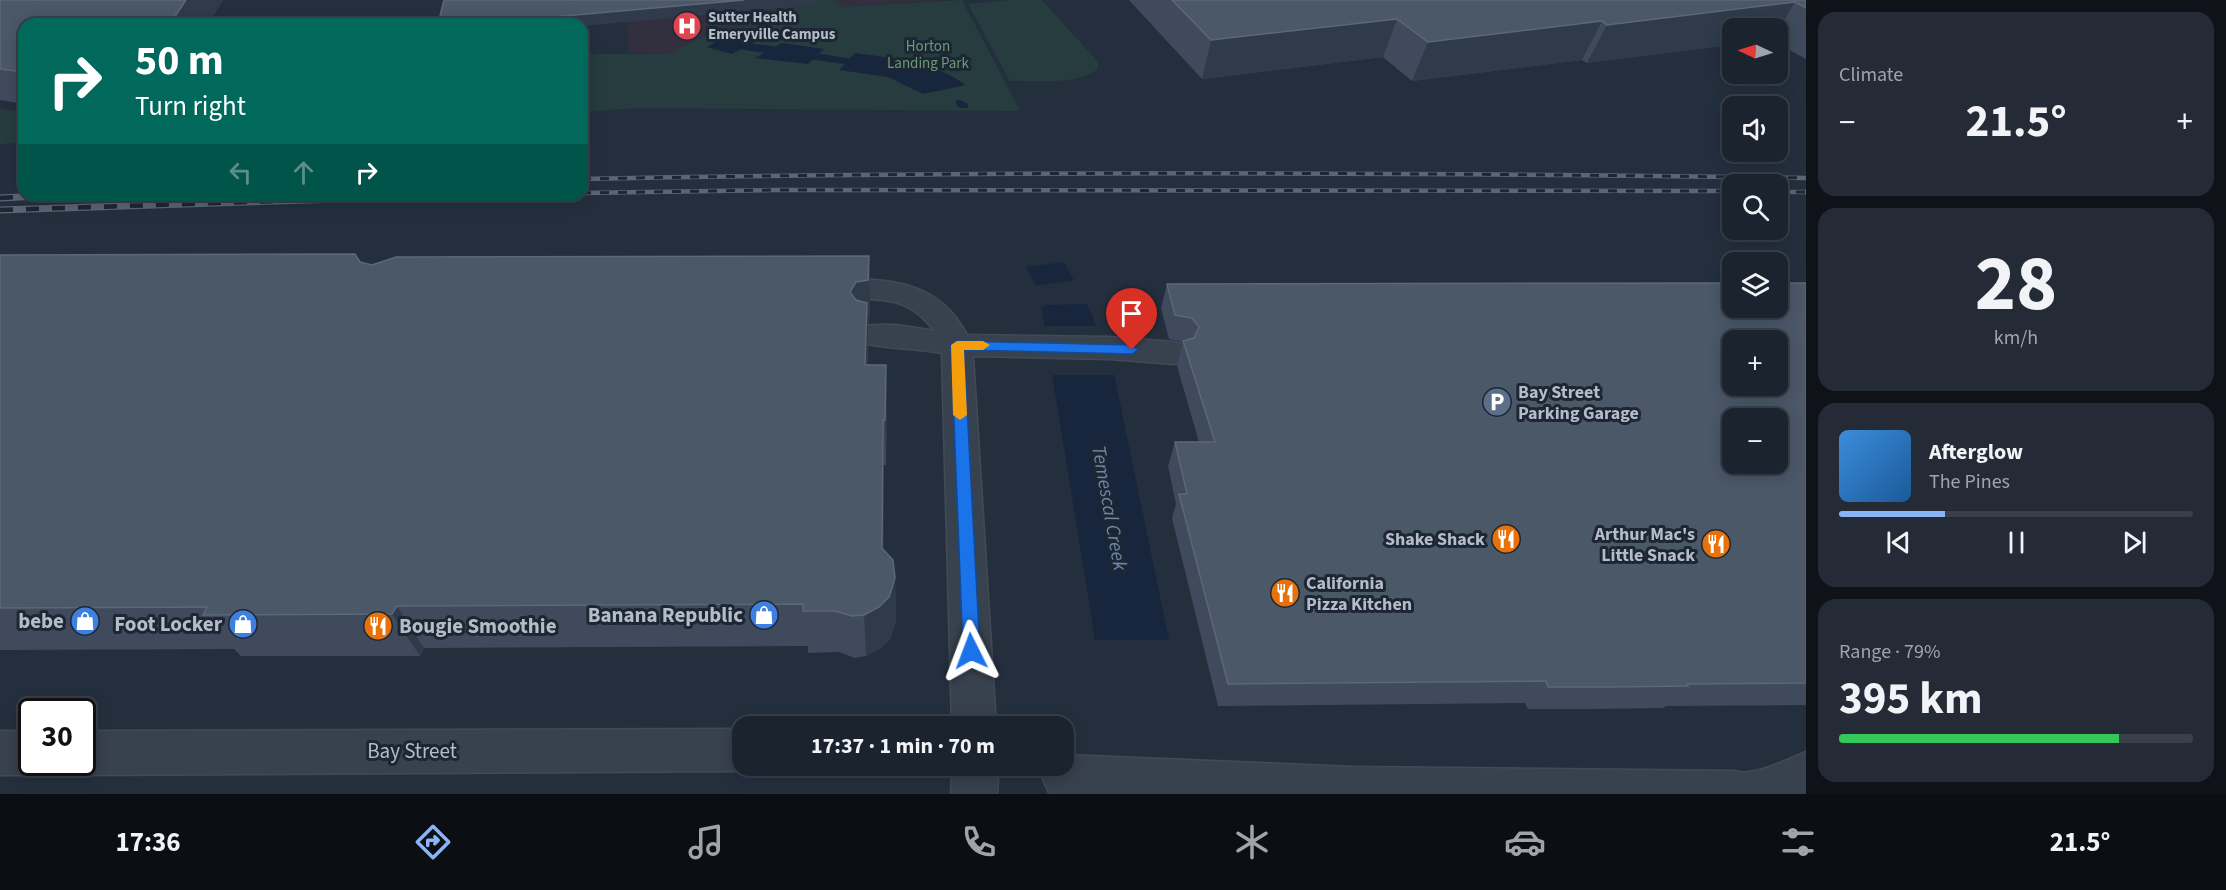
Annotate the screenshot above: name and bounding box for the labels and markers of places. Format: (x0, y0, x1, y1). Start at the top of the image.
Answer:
place label: Sutter Health Emeryville Campus (708, 7, 836, 45)
hospital icon: Sutter Health Emeryville Campus (671, 10, 703, 42)
pin (1106, 288, 1157, 350)
place label: Bay Street Parking Garage (1518, 380, 1639, 426)
parking icon: Bay Street Parking Garage (1481, 386, 1513, 418)
place label: Arthur Mac's Little Snack (1594, 522, 1695, 568)
restaurant icon: Shake Shack (1490, 523, 1522, 555)
place label: Shake Shack (1385, 527, 1485, 552)
restaurant icon: Arthur Mac's Little Snack (1700, 528, 1732, 560)
place label: California Pizza Kitchen (1306, 571, 1412, 617)
restaurant icon: California Pizza Kitchen (1269, 577, 1301, 609)
shop icon: Banana Republic (748, 599, 780, 631)
place label: Banana Republic (588, 600, 743, 630)
shop icon: bebe (69, 605, 101, 637)
place label: bebe (18, 606, 64, 636)
shop icon: Foot Locker (227, 608, 259, 640)
place label: Foot Locker (114, 609, 223, 639)
restaurant icon: Bougie Smoothie (362, 610, 394, 642)
place label: Bougie Smoothie (399, 611, 557, 641)

